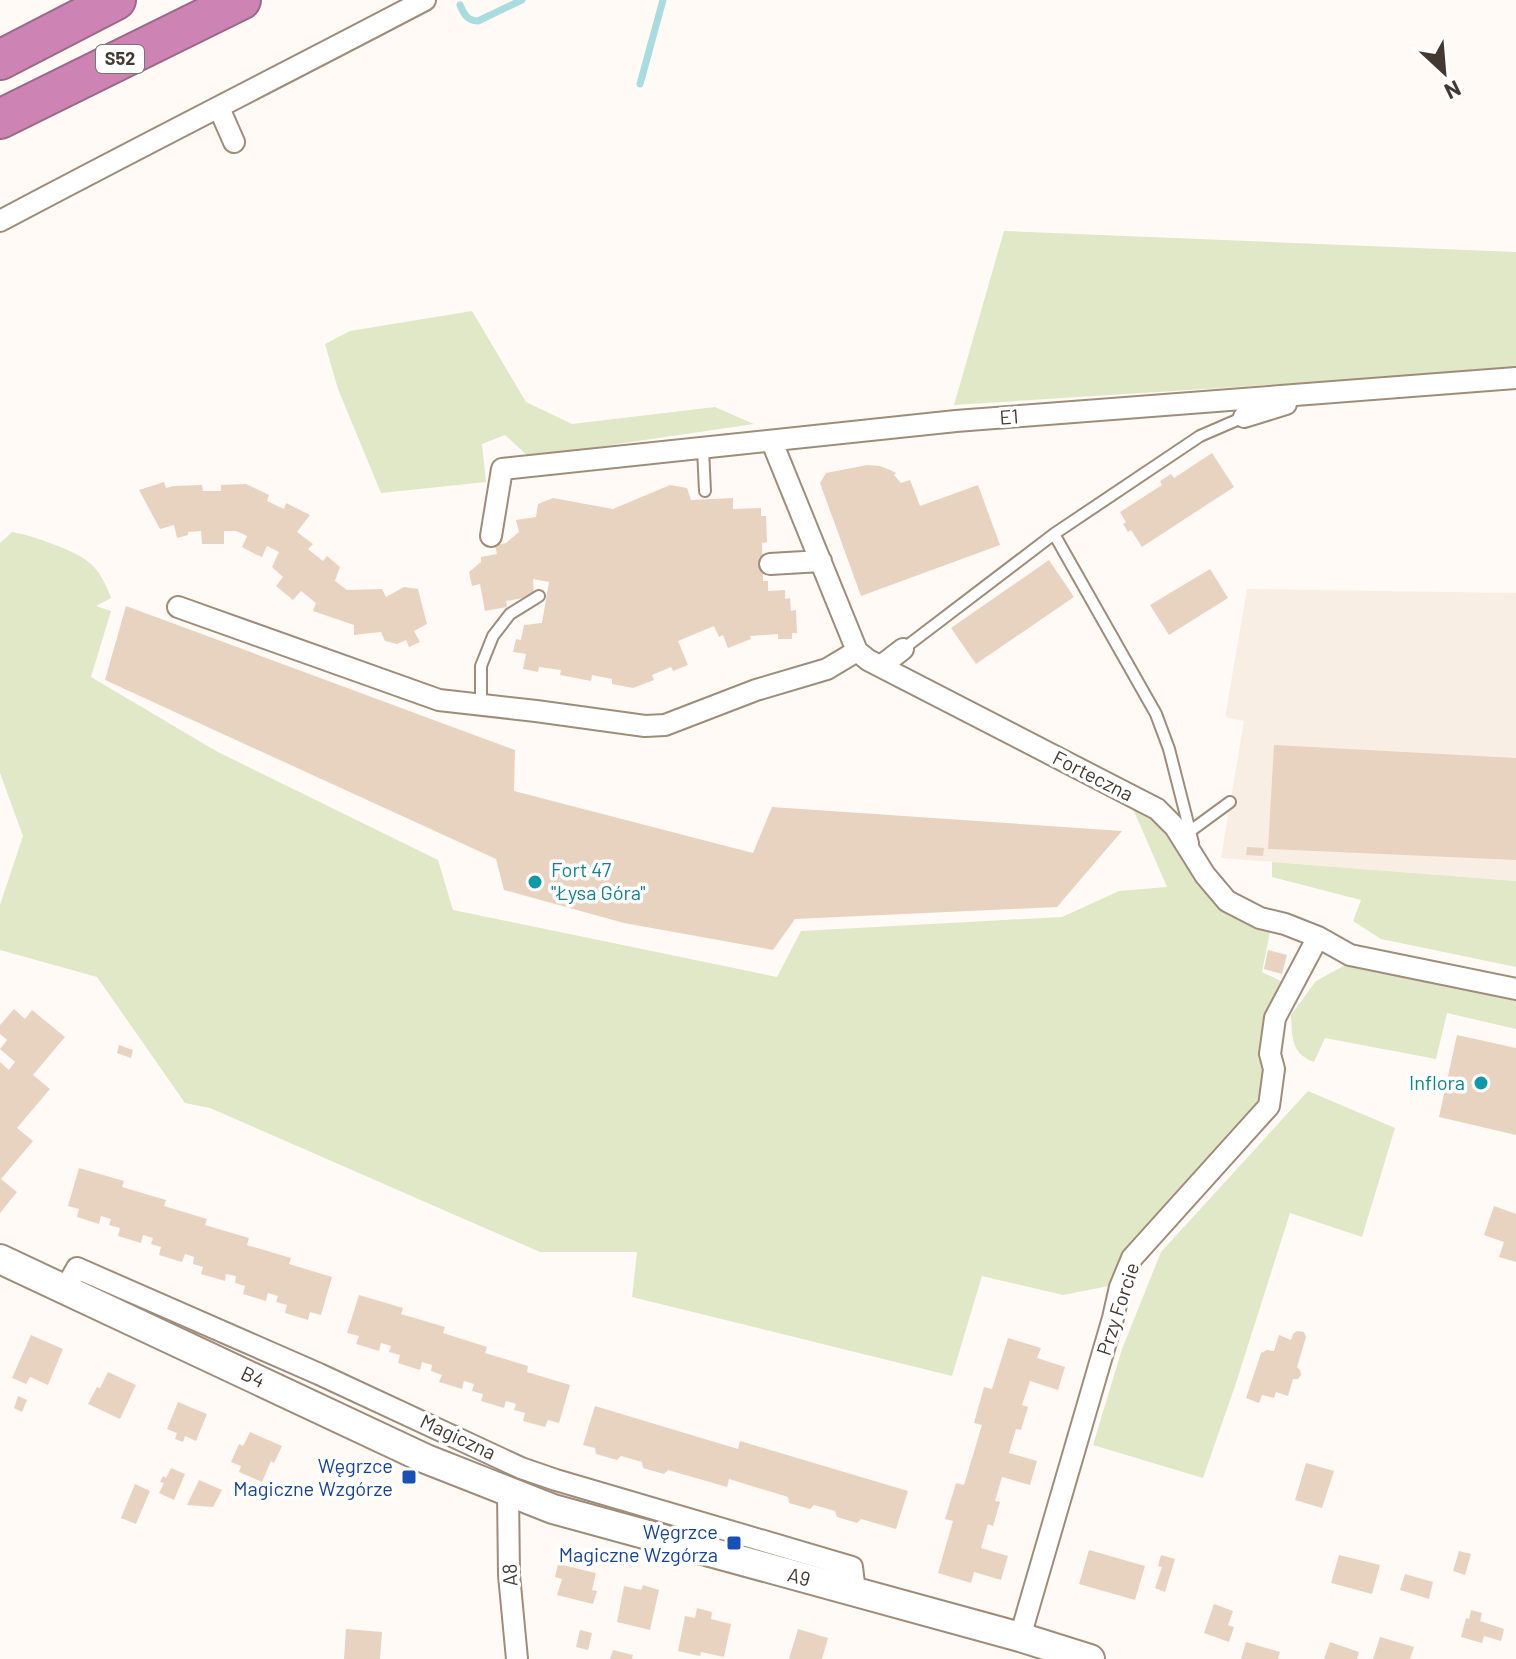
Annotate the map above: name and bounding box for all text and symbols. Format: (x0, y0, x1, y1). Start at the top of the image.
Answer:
north arrow (1404, 32, 1484, 112)
road number: S52 (96, 45, 144, 73)
text: N (1441, 76, 1465, 106)
street label: E1 (999, 403, 1019, 429)
street label: Forteczna (1049, 745, 1138, 806)
place label: Fort 47 "Łysa Góra" (551, 857, 646, 904)
marker: Fort 47 "Łysa Góra" (526, 873, 544, 891)
place label: Inflora (1409, 1070, 1465, 1094)
marker: Inflora (1472, 1074, 1490, 1092)
street label: Przy Forcie (1091, 1259, 1143, 1358)
street label: B4 (238, 1360, 269, 1392)
street label: Magiczna (417, 1408, 500, 1464)
place label: Węgrzce Magiczne Wzgórze (233, 1453, 393, 1500)
marker: Węgrzce Magiczne Wzgórze (400, 1468, 418, 1486)
place label: Węgrzce Magiczne Wzgórza (559, 1519, 718, 1566)
marker: Węgrzce Magiczne Wzgórza (725, 1534, 743, 1552)
street label: A9 (785, 1562, 813, 1591)
street label: A8 (496, 1563, 522, 1587)

